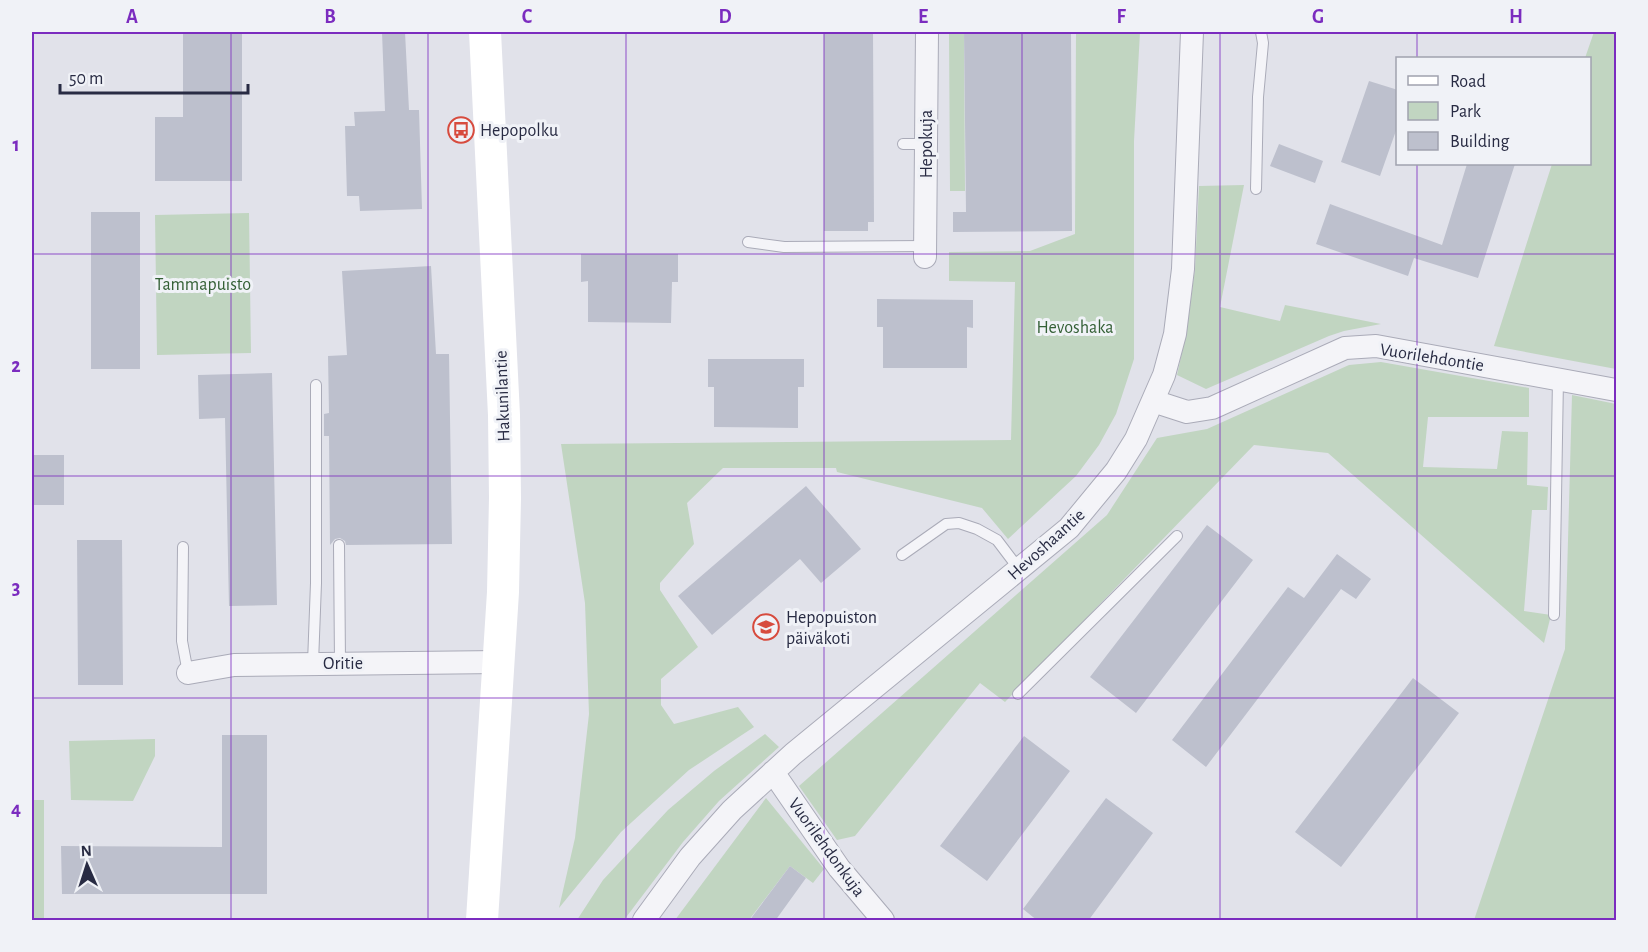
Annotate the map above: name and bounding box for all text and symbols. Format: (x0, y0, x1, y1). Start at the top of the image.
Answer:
text: A (126, 7, 138, 27)
text: B (324, 7, 336, 27)
text: C (522, 7, 533, 27)
text: D (718, 7, 732, 27)
text: E (918, 7, 928, 27)
text: F (1116, 7, 1126, 27)
text: G (1312, 7, 1324, 27)
text: H (1509, 7, 1523, 27)
scale bar (60, 57, 248, 95)
legend (1396, 57, 1591, 165)
text: 50 m (69, 70, 103, 88)
text: Road (1450, 73, 1486, 91)
text: Park (1450, 103, 1482, 121)
street label: Hepokuja (918, 110, 936, 178)
bus stop icon: Hepopolku (446, 115, 476, 145)
place label: Hepopolku (480, 122, 558, 140)
text: Building (1450, 133, 1510, 151)
text: 1 (12, 135, 20, 155)
park label: Tammapuisto (155, 276, 251, 294)
park label: Hevoshaka (1037, 319, 1113, 337)
street label: Vuorilehdontie (1379, 341, 1485, 375)
street label: Hakunilantie (492, 350, 514, 442)
text: 2 (11, 356, 21, 376)
street label: Hevoshaantie (1005, 506, 1089, 584)
text: 3 (12, 578, 20, 598)
place label: Hepopuiston päiväkoti (786, 609, 877, 648)
school or university icon: Hepopuiston päiväkoti (751, 612, 781, 642)
street label: Oritie (323, 655, 363, 673)
street label: Vuorilehdonkuja (784, 795, 868, 900)
text: 4 (11, 799, 21, 819)
north arrow (57, 835, 117, 895)
text: N (80, 843, 92, 859)

